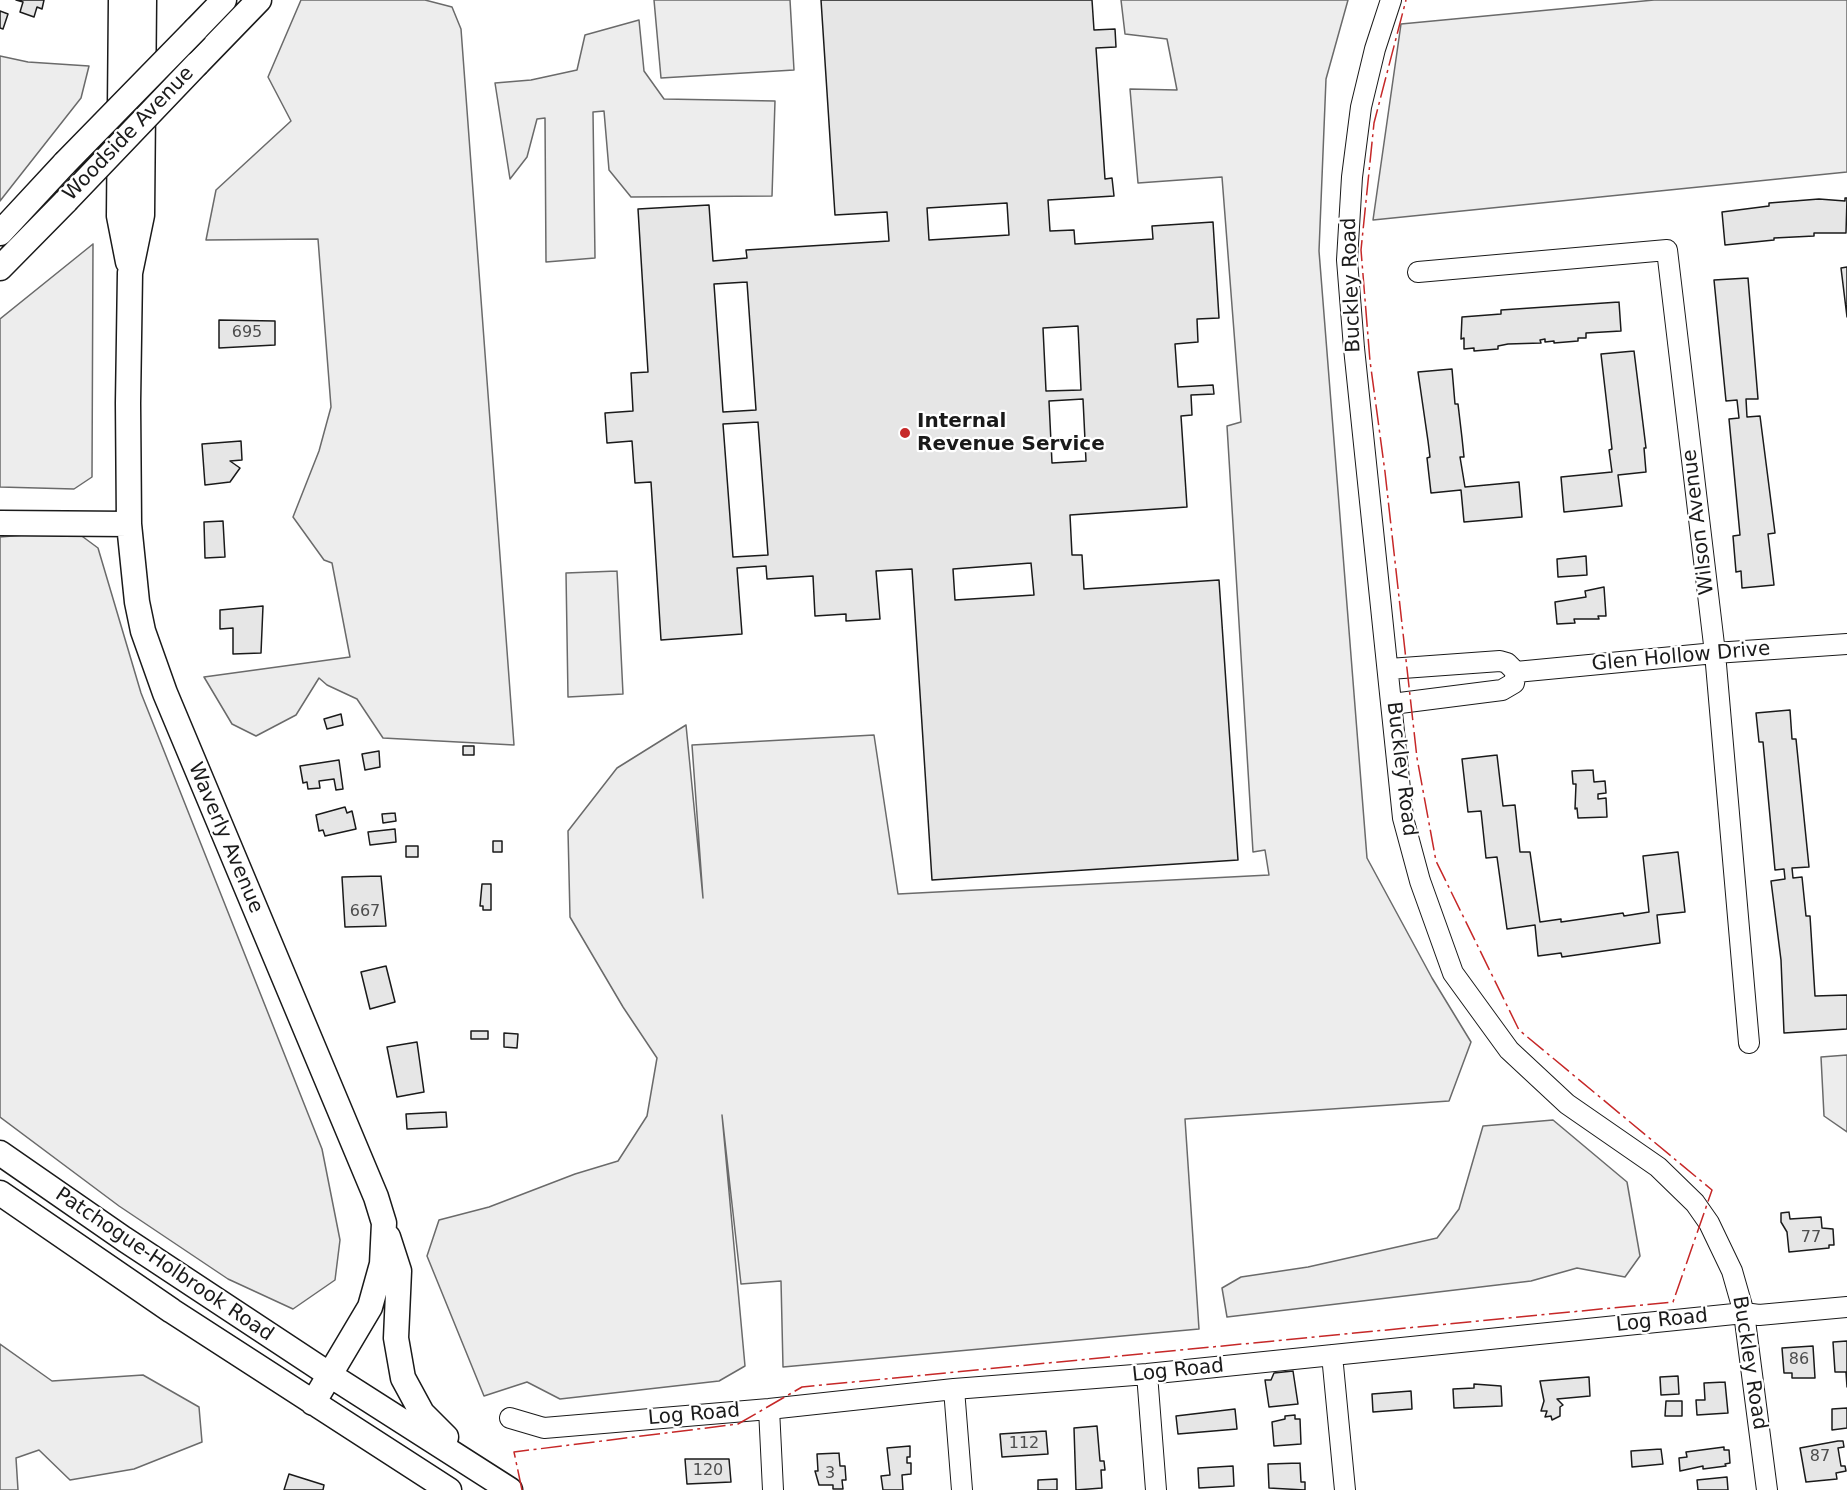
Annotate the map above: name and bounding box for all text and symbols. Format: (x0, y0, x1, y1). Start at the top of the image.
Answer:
street label: Woodside Avenue (59, 62, 199, 206)
street label: Buckley Road (1338, 217, 1366, 353)
house number: 695 (232, 323, 262, 343)
place label: Internal Revenue Service (917, 410, 1105, 457)
marker: Internal Revenue Service (898, 426, 912, 440)
street label: Wilson Avenue (1678, 448, 1720, 596)
street label: Glen Hollow Drive (1591, 637, 1771, 677)
street label: Buckley Road (1381, 700, 1421, 838)
street label: Waverly Avenue (182, 759, 268, 917)
house number: 667 (350, 902, 380, 922)
street label: Patchogue-Holbrook Road (50, 1183, 278, 1347)
house number: 77 (1801, 1228, 1821, 1248)
street label: Buckley Road (1727, 1294, 1771, 1432)
street label: Log Road (1615, 1304, 1709, 1338)
house number: 86 (1789, 1350, 1809, 1370)
street label: Log Road (1131, 1354, 1225, 1388)
street label: Log Road (647, 1399, 741, 1431)
house number: 112 (1009, 1434, 1039, 1454)
house number: 87 (1810, 1447, 1830, 1467)
house number: 120 (693, 1461, 723, 1481)
house number: 3 (825, 1464, 835, 1484)

